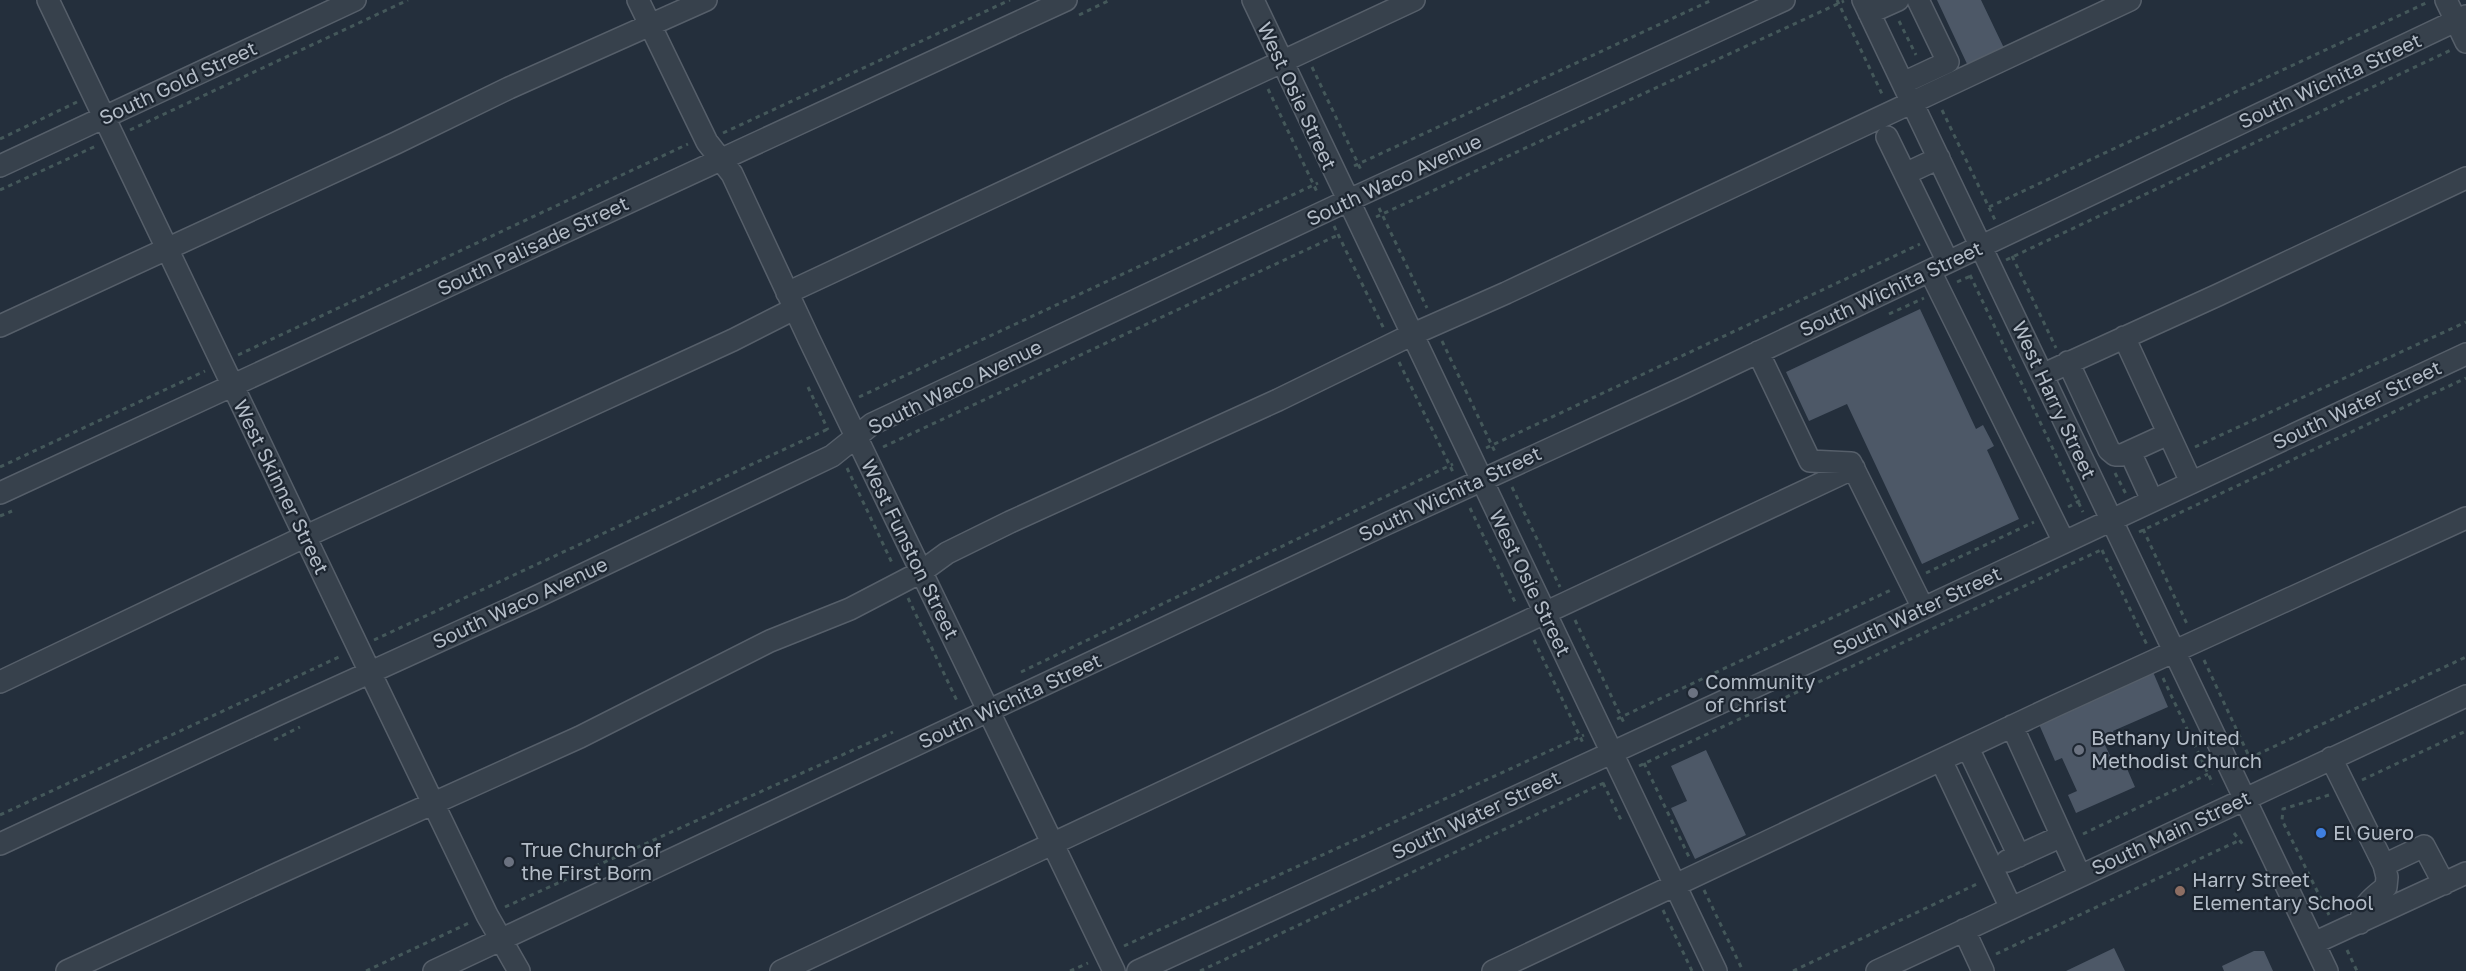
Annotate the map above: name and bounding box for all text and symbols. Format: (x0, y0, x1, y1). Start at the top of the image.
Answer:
street label: West Osie Street (1253, 18, 1343, 173)
street label: South Wichita Street (2234, 27, 2425, 133)
street label: South Gold Street (95, 35, 260, 129)
street label: South Waco Avenue (1302, 128, 1485, 230)
street label: South Palisade Street (433, 190, 632, 300)
street label: South Wichita Street (1795, 235, 1986, 341)
street label: West Harry Street (2008, 317, 2102, 482)
street label: South Waco Avenue (864, 334, 1045, 439)
street label: South Water Street (2268, 354, 2445, 454)
street label: West Skinner Street (229, 395, 335, 578)
street label: South Wichita Street (1354, 440, 1545, 546)
street label: West Funston Street (857, 455, 965, 642)
street label: West Osie Street (1485, 505, 1577, 660)
street label: South Waco Avenue (428, 551, 611, 653)
street label: South Water Street (1828, 560, 2005, 660)
street label: South Wichita Street (914, 647, 1105, 753)
place label: Community of Christ (1705, 669, 1815, 716)
marker: Community of Christ (1686, 686, 1700, 700)
place label: Bethany United Methodist Church (2091, 725, 2262, 772)
marker: Bethany United Methodist Church (2072, 743, 2086, 757)
street label: South Water Street (1387, 764, 1564, 864)
street label: South Main Street (2087, 785, 2254, 879)
place label: El Guero (2333, 820, 2414, 844)
marker: El Guero (2314, 826, 2328, 840)
place label: True Church of the First Born (521, 837, 661, 884)
marker: True Church of the First Born (502, 855, 516, 869)
place label: Harry Street Elementary School (2192, 867, 2374, 914)
marker: Harry Street Elementary School (2173, 884, 2187, 898)

